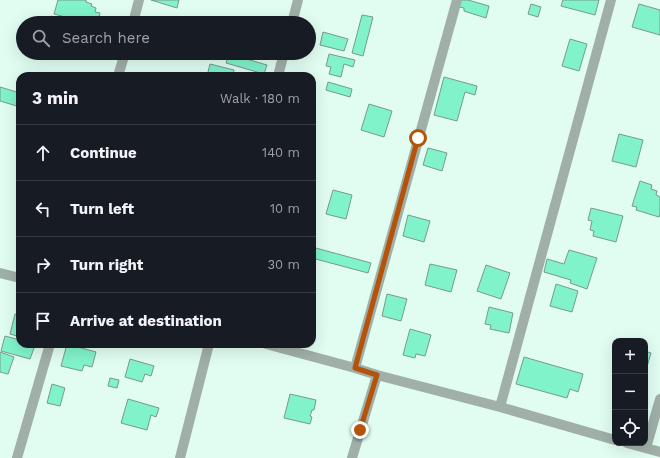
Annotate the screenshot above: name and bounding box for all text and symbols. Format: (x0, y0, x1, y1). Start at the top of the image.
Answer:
search box (16, 16, 316, 60)
icon: search (30, 27, 52, 49)
text: Search here (62, 29, 150, 47)
text: 3 min (32, 88, 78, 108)
text: Walk · 180 m (220, 91, 300, 106)
route start (409, 129, 427, 147)
icon: ahead (32, 142, 54, 164)
text: Continue (70, 144, 137, 162)
text: 140 m (262, 145, 300, 160)
icon: left (32, 198, 54, 220)
text: Turn left (70, 200, 134, 218)
text: 10 m (270, 201, 300, 216)
icon: right (32, 254, 54, 276)
text: Turn right (70, 256, 143, 274)
text: 30 m (268, 257, 300, 272)
icon: arrive (32, 310, 54, 332)
text: Arrive at destination (70, 312, 222, 330)
map controls (612, 338, 648, 446)
button: + (612, 338, 648, 374)
button: − (612, 374, 648, 410)
button: locate (612, 410, 648, 446)
route end (351, 421, 369, 439)

